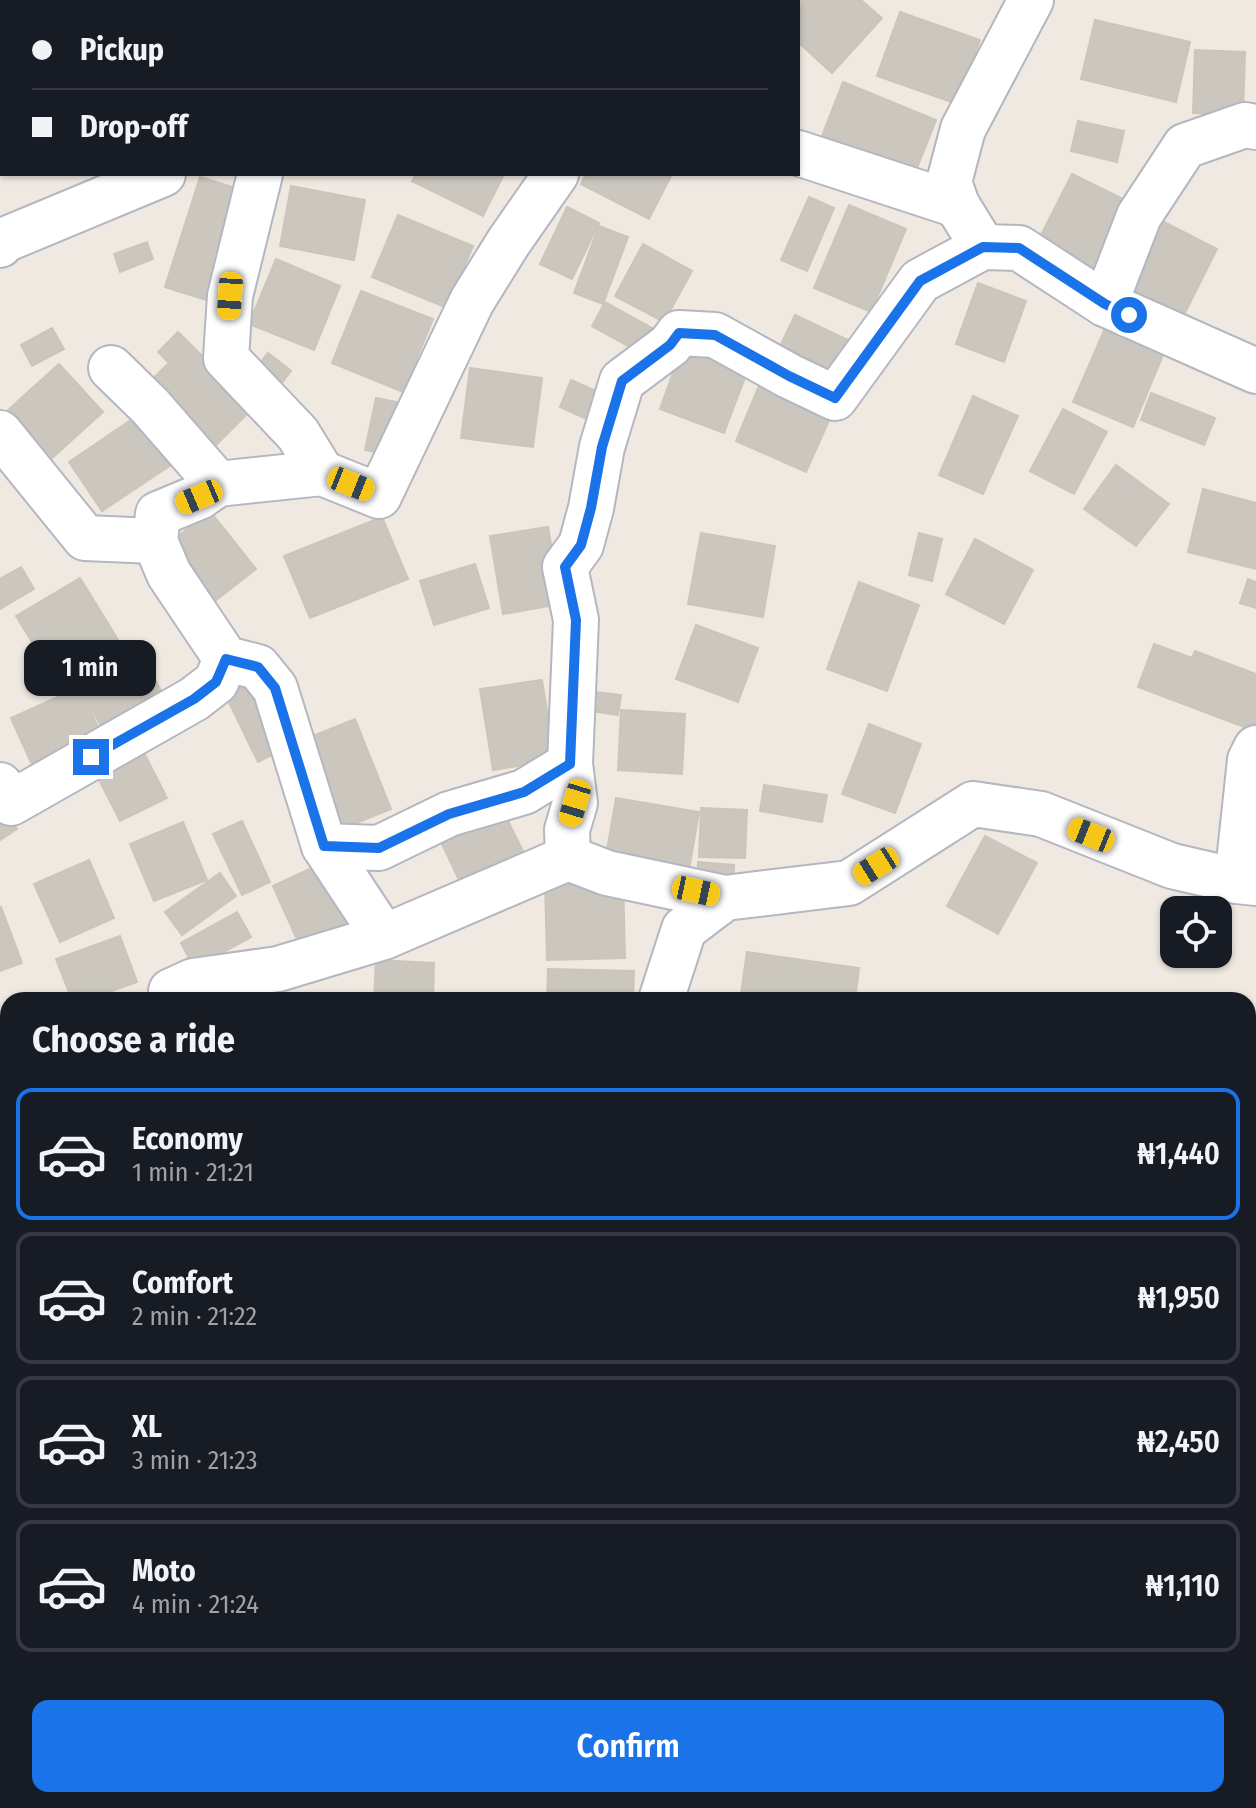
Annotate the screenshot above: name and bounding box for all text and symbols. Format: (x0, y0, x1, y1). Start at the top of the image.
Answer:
text: Pickup (80, 32, 164, 68)
text: Drop-off (80, 109, 187, 145)
car (216, 271, 244, 321)
route start (1111, 297, 1147, 333)
car (324, 464, 378, 504)
car (172, 477, 226, 517)
callout: 1 min (25, 641, 157, 697)
text: 1 min (62, 652, 118, 683)
route end (73, 739, 109, 775)
car (557, 777, 593, 829)
car (1064, 815, 1118, 855)
car (849, 843, 903, 889)
car (670, 874, 722, 908)
map controls (1160, 896, 1232, 968)
button: locate (1160, 896, 1232, 968)
text: Choose a ride (32, 1018, 235, 1062)
icon: car (36, 1118, 108, 1190)
text: Economy (132, 1121, 243, 1157)
text: ₦1,440 (1137, 1136, 1220, 1172)
text: 1 min · 21:21 (132, 1157, 254, 1188)
icon: car (36, 1262, 108, 1334)
text: Comfort (132, 1265, 233, 1301)
text: ₦1,950 (1138, 1280, 1220, 1316)
text: 2 min · 21:22 (132, 1301, 257, 1332)
icon: car (36, 1406, 108, 1478)
text: XL (132, 1409, 162, 1445)
text: ₦2,450 (1137, 1424, 1220, 1460)
text: 3 min · 21:23 (132, 1445, 258, 1476)
icon: car (36, 1550, 108, 1622)
text: Moto (132, 1553, 196, 1589)
text: ₦1,110 (1145, 1568, 1220, 1604)
text: 4 min · 21:24 (132, 1589, 259, 1620)
button: Confirm (32, 1700, 1224, 1792)

